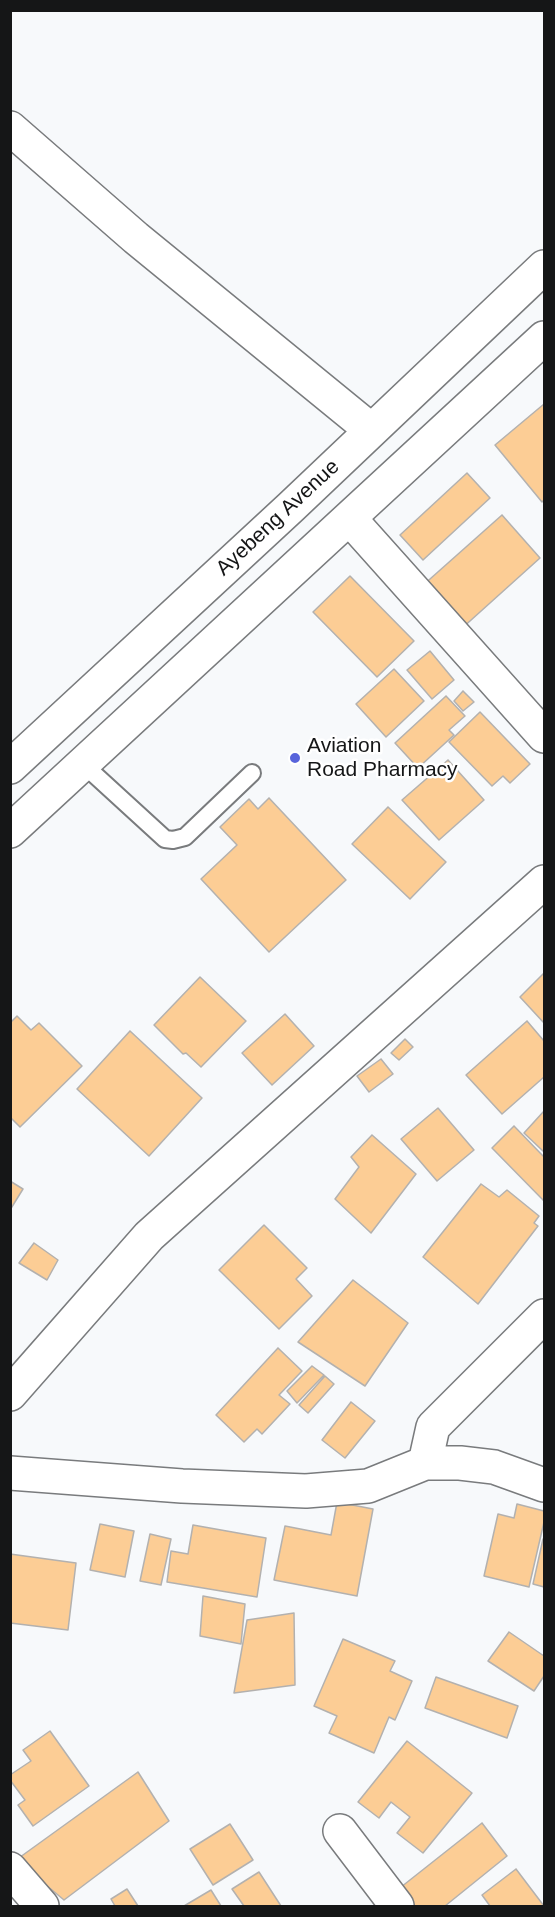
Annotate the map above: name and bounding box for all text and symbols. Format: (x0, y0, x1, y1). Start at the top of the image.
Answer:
street label: Ayebeng Avenue (211, 454, 345, 582)
place label: Aviation Road Pharmacy (307, 733, 458, 783)
marker: Aviation Road Pharmacy (288, 751, 302, 765)

